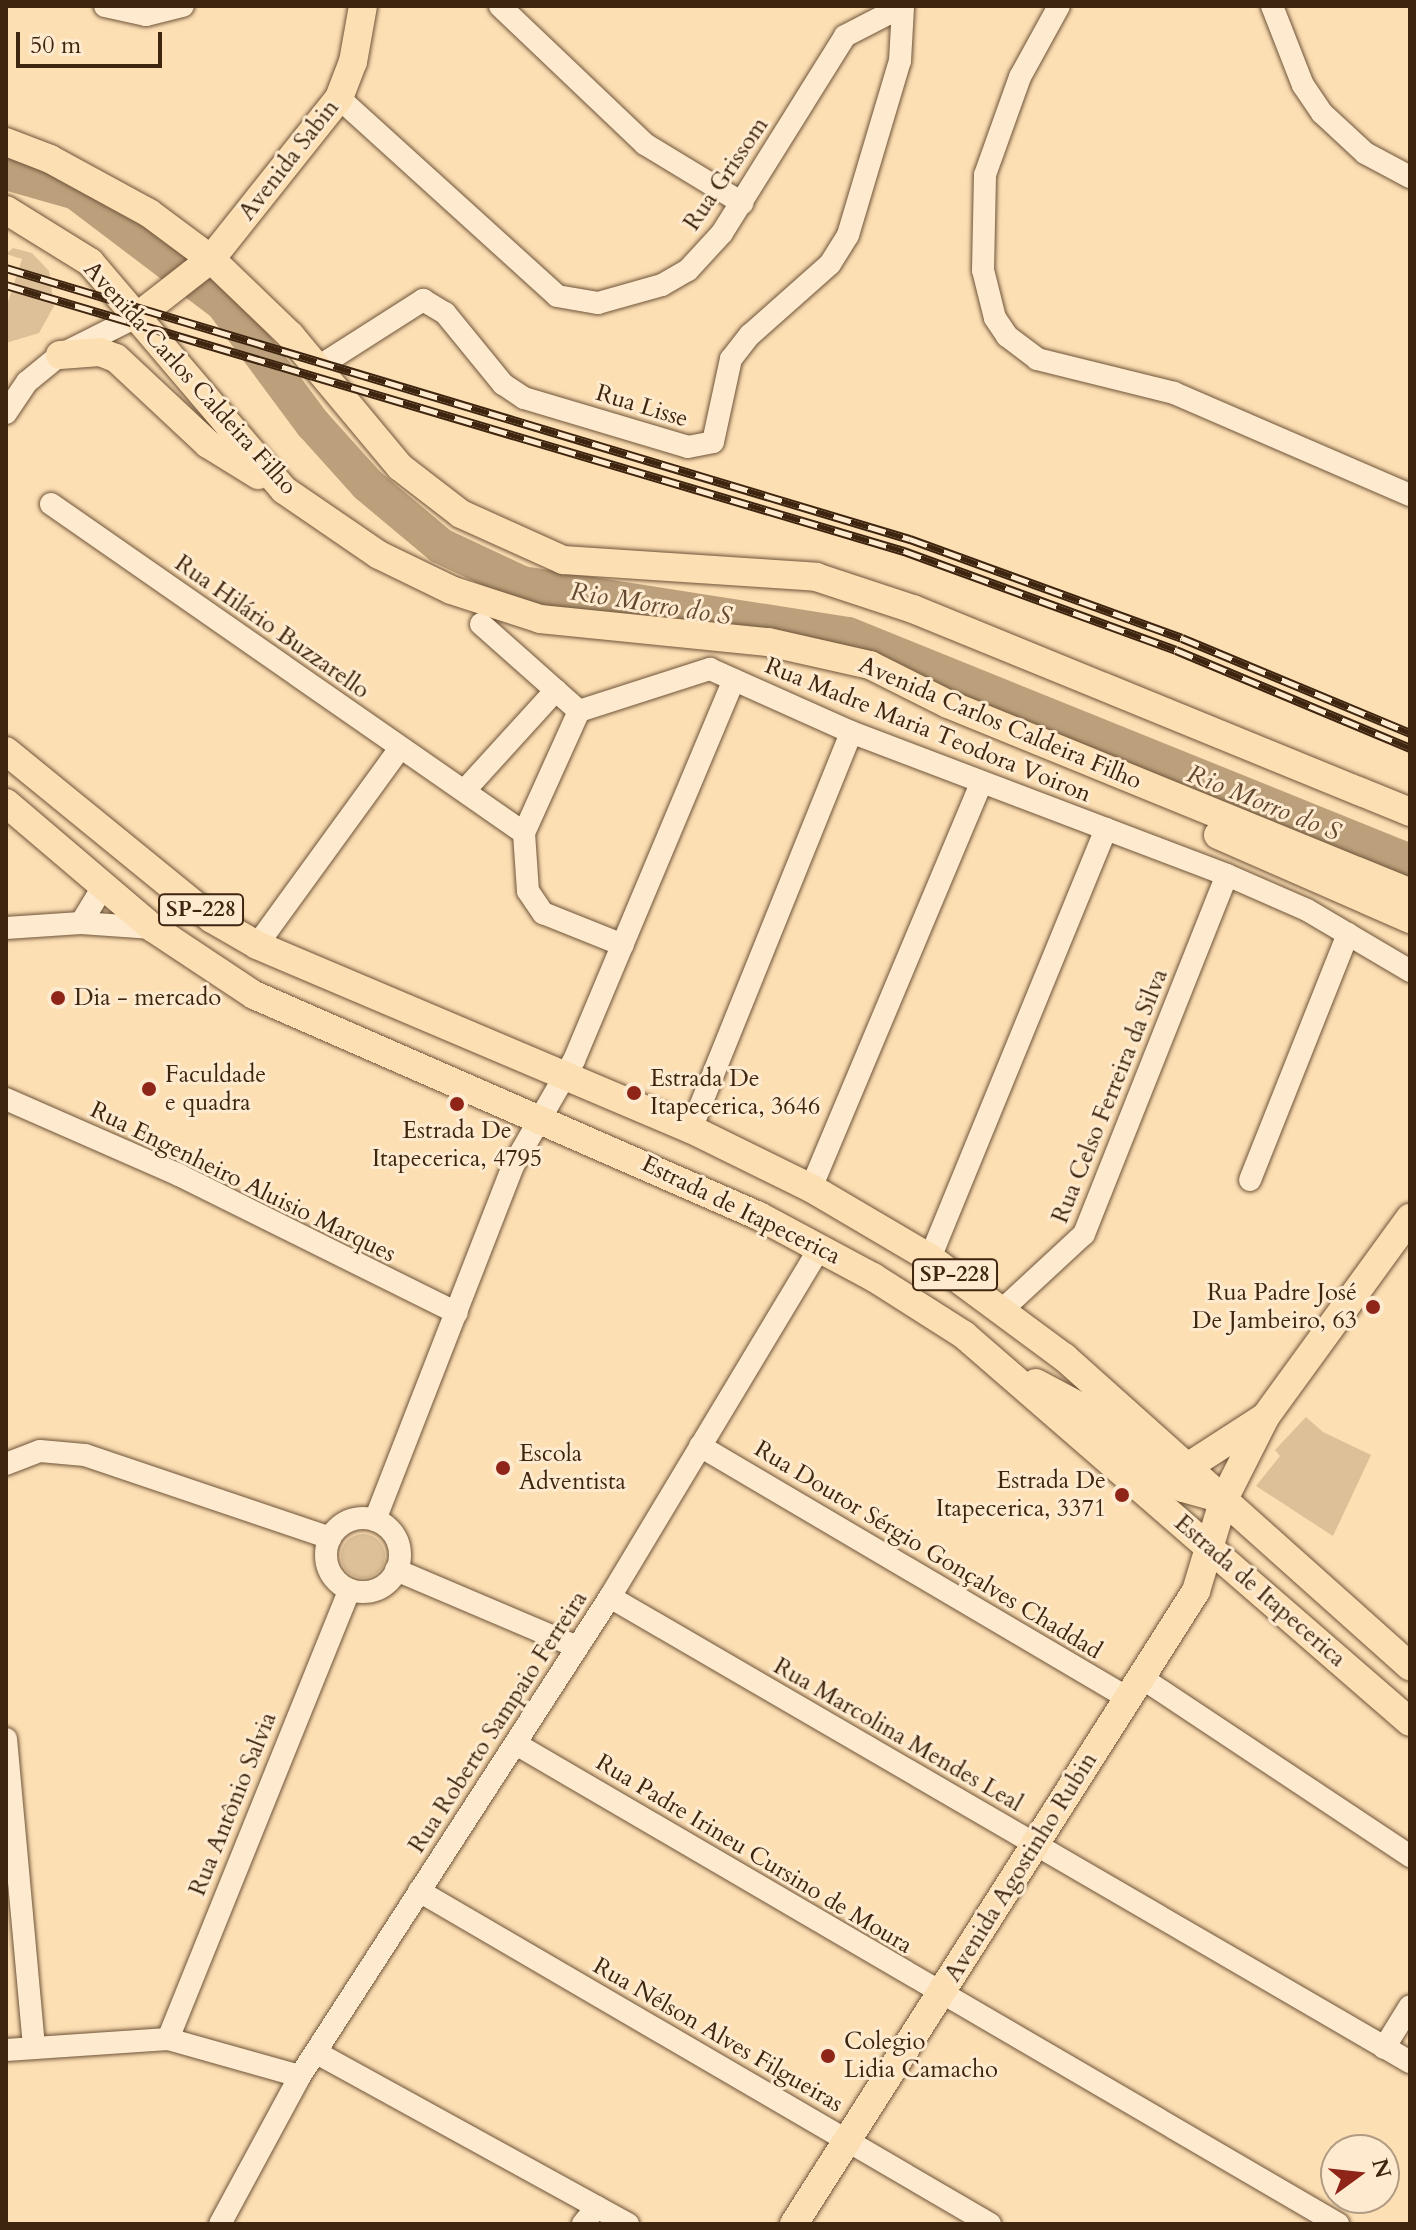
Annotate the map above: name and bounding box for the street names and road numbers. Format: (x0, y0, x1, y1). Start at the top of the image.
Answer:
street label: Avenida Sabin (233, 94, 345, 226)
street label: Rua Grissom (678, 112, 774, 236)
street label: Avenida Carlos Caldeira Filho (77, 255, 303, 501)
street label: Rua Lisse (592, 378, 692, 434)
street label: Rua Hilário Buzzarello (169, 549, 375, 705)
street label: Avenida Carlos Caldeira Filho (854, 650, 1146, 796)
street label: Rua Madre Maria Teodora Voiron (761, 651, 1095, 809)
road number: SP-228 (157, 892, 245, 928)
street label: Rua Celso Ferreira da Silva (1046, 965, 1174, 1227)
street label: Rua Engenheiro Aluisio Marques (86, 1095, 400, 1269)
street label: Estrada de Itapecerica (637, 1149, 845, 1271)
road number: SP-228 (911, 1257, 999, 1293)
street label: Rua Doutor Sérgio Gonçalves Chaddad (749, 1435, 1107, 1665)
street label: Estrada de Itapecerica (1168, 1509, 1352, 1673)
street label: Rua Roberto Sampaio Ferreira (402, 1586, 594, 1858)
street label: Rua Marcolina Mendes Leal (768, 1652, 1028, 1818)
street label: Rua Antônio Salvia (183, 1708, 283, 1900)
street label: Avenida Agostinho Rubin (939, 1747, 1103, 1987)
street label: Rua Padre Irineu Cursino de Moura (591, 1748, 917, 1960)
street label: Rua Nélson Alves Filgueiras (588, 1952, 848, 2118)

